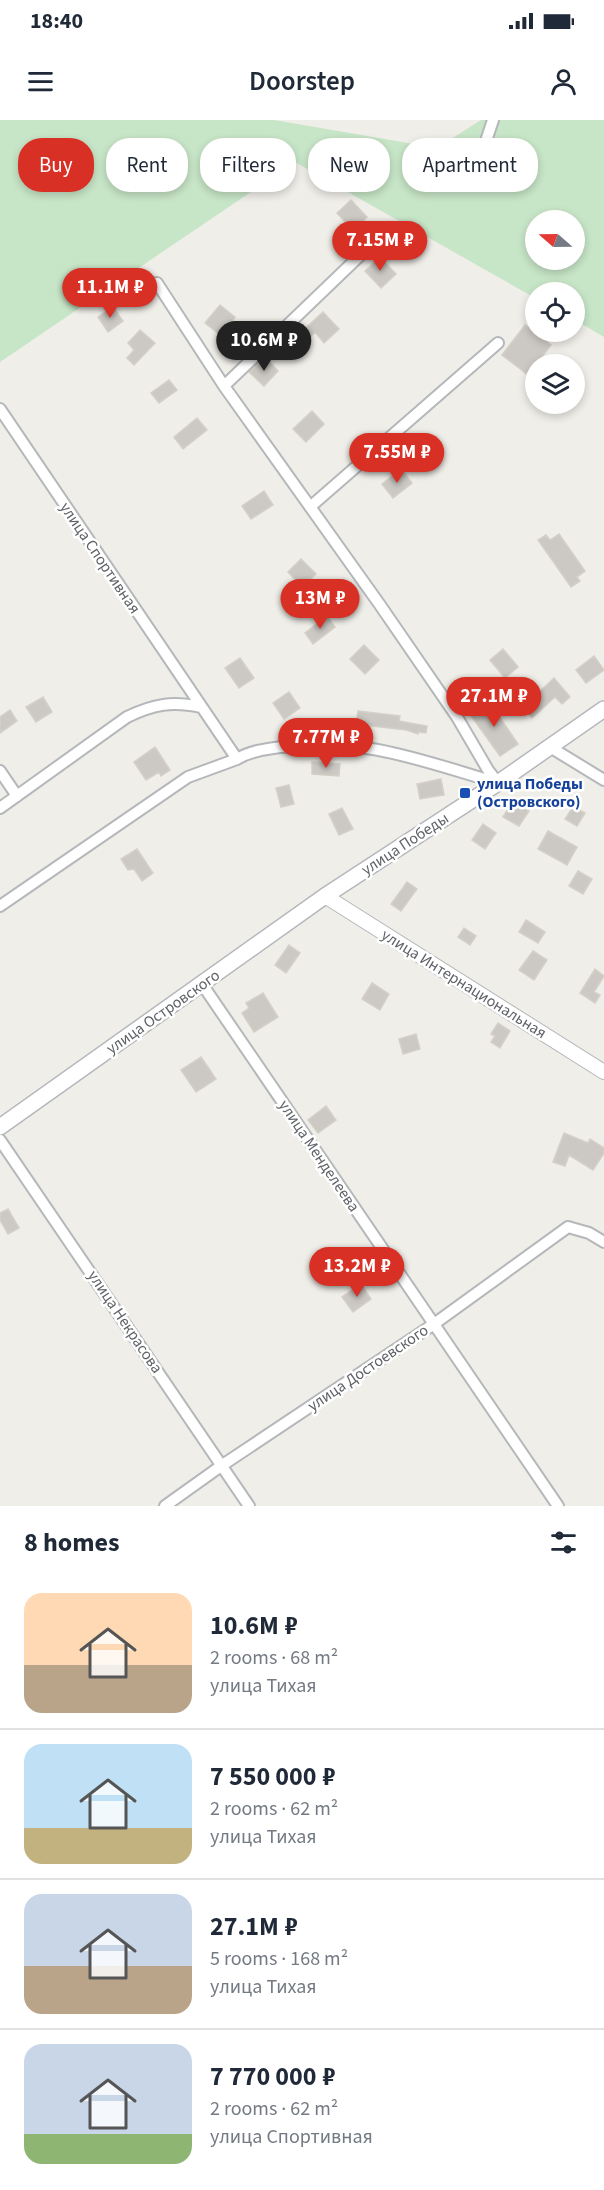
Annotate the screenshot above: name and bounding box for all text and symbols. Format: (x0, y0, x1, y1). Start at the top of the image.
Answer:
text: 18:40 (30, 5, 83, 37)
text: Doorstep (249, 62, 355, 101)
icon: menu (24, 65, 57, 98)
icon: person (547, 65, 580, 98)
chip: Buy (18, 138, 94, 192)
chip: Rent (106, 138, 188, 192)
chip: Filters (200, 138, 296, 192)
chip: New (308, 138, 390, 192)
chip: Apartment (402, 138, 538, 192)
north arrow (525, 210, 585, 270)
map controls (525, 210, 585, 414)
pin: 7.15M ₽ (325, 221, 435, 272)
text: 7.15M ₽ (346, 226, 414, 254)
pin: 11.1M ₽ (55, 268, 165, 319)
text: 11.1M ₽ (76, 273, 144, 301)
button: locate (525, 282, 585, 342)
pin: 10.6M ₽ (209, 321, 319, 372)
text: 10.6M ₽ (230, 326, 298, 354)
button: layers (525, 354, 585, 414)
pin: 7.55M ₽ (342, 433, 452, 484)
text: 7.55M ₽ (363, 438, 431, 466)
street label: улица Спортивная (54, 498, 146, 618)
pin: 13M ₽ (278, 579, 362, 630)
text: 13M ₽ (295, 584, 345, 612)
pin: 27.1M ₽ (439, 677, 549, 728)
text: 27.1M ₽ (460, 682, 528, 710)
pin: 7.77M ₽ (271, 718, 381, 769)
text: 7.77M ₽ (292, 723, 360, 751)
place label: улица Победы (Островского) (477, 773, 583, 813)
marker: улица Победы (Островского) (458, 786, 472, 800)
street label: улица Победы (357, 808, 453, 880)
street label: улица Интернациональная (377, 924, 551, 1044)
street label: улица Островского (102, 965, 224, 1059)
street label: улица Менделеева (273, 1096, 365, 1216)
pin: 13.2M ₽ (302, 1247, 412, 1298)
text: 13.2M ₽ (323, 1252, 391, 1280)
street label: улица Некрасова (82, 1266, 168, 1378)
street label: улица Достоевского (303, 1319, 433, 1417)
text: 8 homes (24, 1524, 119, 1561)
icon: filters (547, 1526, 580, 1559)
text: 10.6M ₽ (210, 1607, 298, 1644)
icon: home (72, 1617, 144, 1689)
text: 2 rooms · 68 m² (210, 1644, 338, 1672)
text: улица Тихая (210, 1672, 317, 1700)
text: 7 550 000 ₽ (210, 1758, 335, 1795)
icon: home (72, 1768, 144, 1840)
text: 2 rooms · 62 m² (210, 1795, 338, 1823)
text: улица Тихая (210, 1823, 317, 1851)
text: 27.1M ₽ (210, 1908, 298, 1945)
icon: home (72, 1918, 144, 1990)
text: 5 rooms · 168 m² (210, 1945, 348, 1973)
text: улица Тихая (210, 1973, 317, 2001)
text: 7 770 000 ₽ (210, 2058, 335, 2095)
icon: home (72, 2068, 144, 2140)
text: 2 rooms · 62 m² (210, 2095, 338, 2123)
text: улица Спортивная (210, 2123, 373, 2151)

